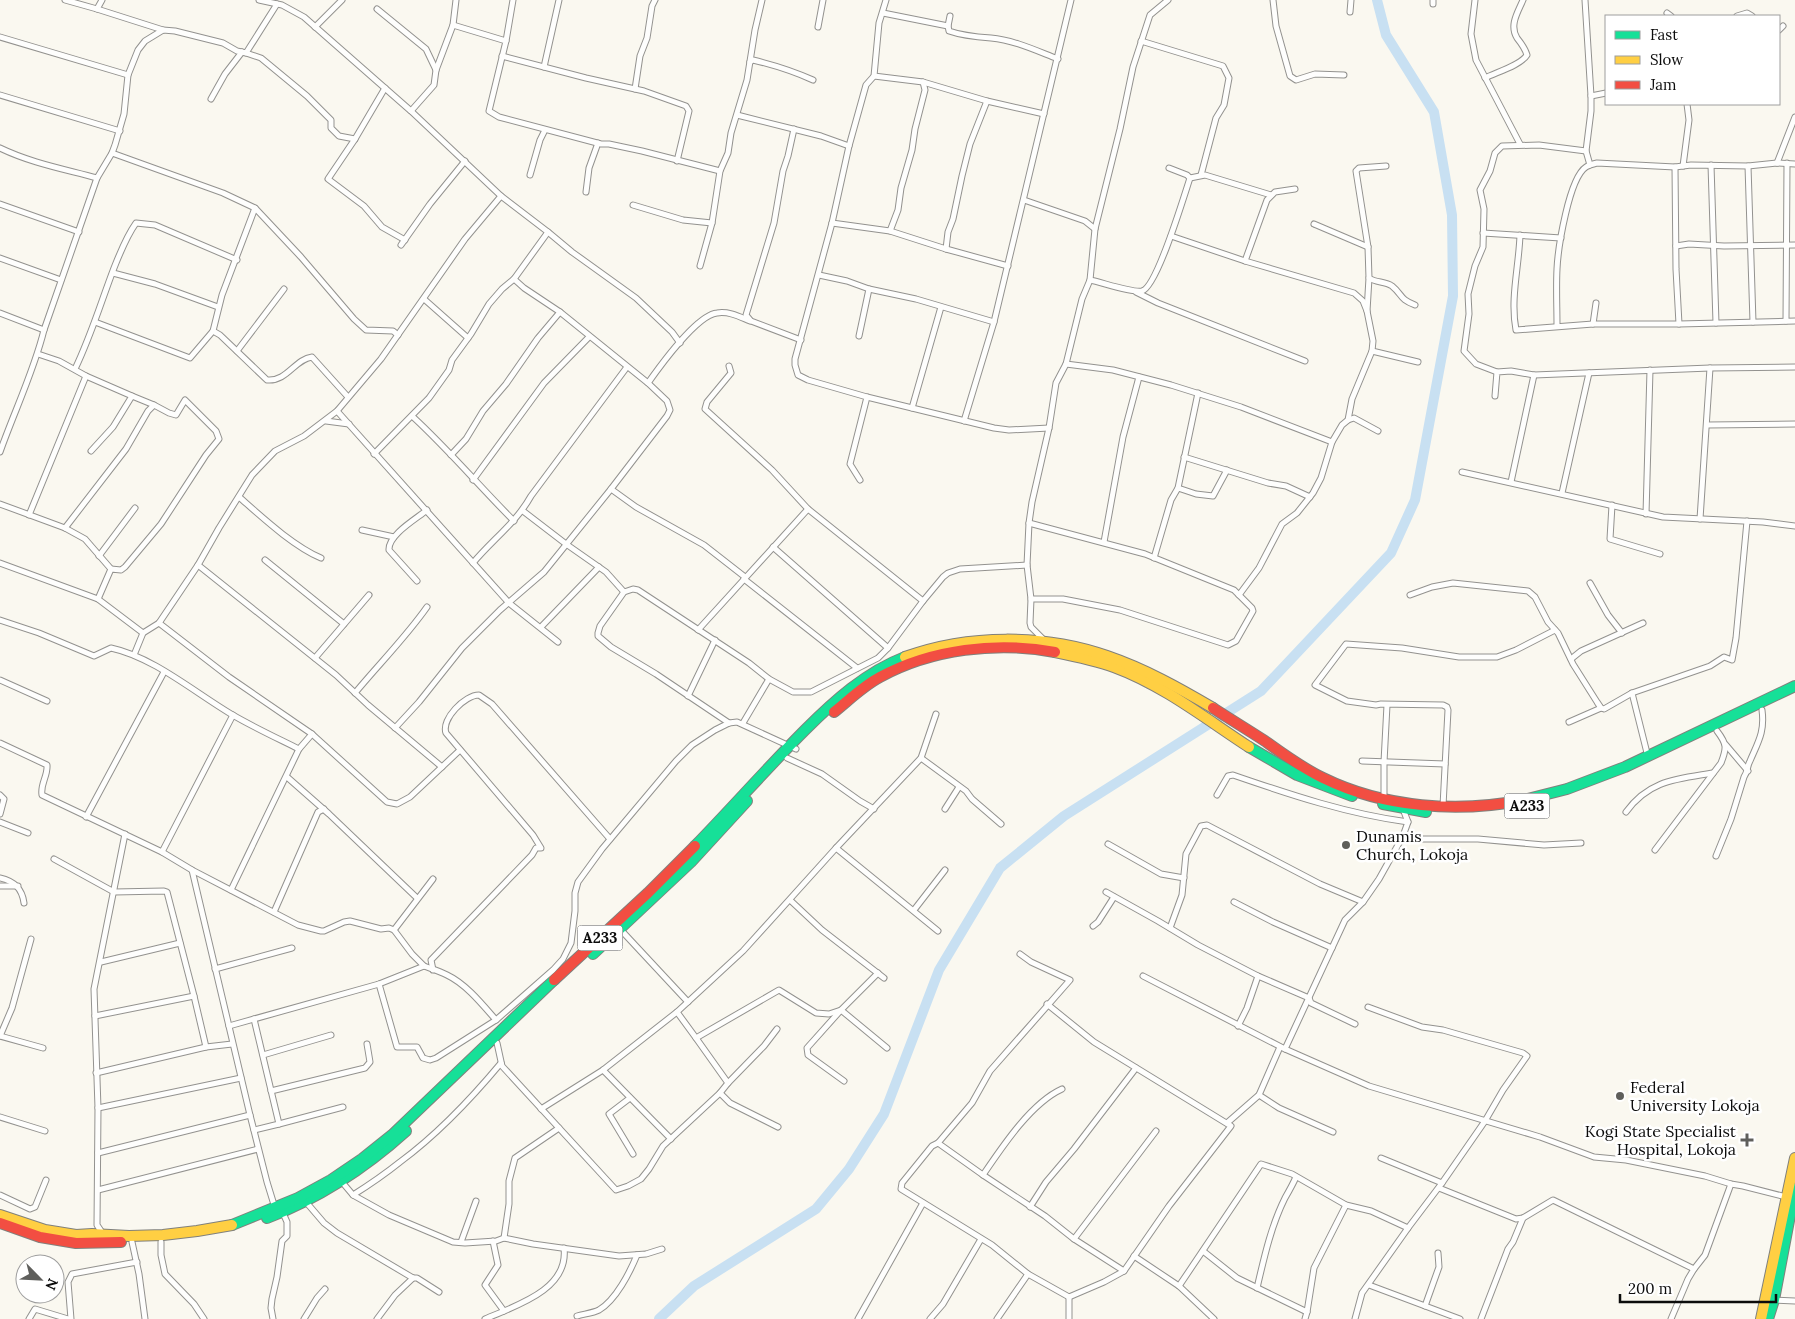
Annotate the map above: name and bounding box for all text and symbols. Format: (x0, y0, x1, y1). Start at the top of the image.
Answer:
legend (1605, 15, 1780, 105)
text: Fast (1650, 25, 1678, 44)
text: Slow (1650, 50, 1683, 69)
text: Jam (1649, 75, 1677, 94)
road number: A233 (1504, 794, 1550, 818)
place label: Dunamis Church, Lokoja (1356, 826, 1468, 864)
marker: Dunamis Church, Lokoja (1340, 839, 1352, 851)
road number: A233 (578, 926, 622, 950)
place label: Federal University Lokoja (1630, 1077, 1760, 1115)
marker: Federal University Lokoja (1614, 1090, 1626, 1102)
place label: Kogi State Specialist Hospital, Lokoja (1585, 1121, 1737, 1159)
marker: Kogi State Specialist Hospital, Lokoja (1740, 1133, 1754, 1147)
north arrow (15, 1254, 65, 1304)
scale bar (1620, 1272, 1776, 1304)
text: N (41, 1276, 62, 1293)
text: 200 m (1628, 1279, 1672, 1298)

